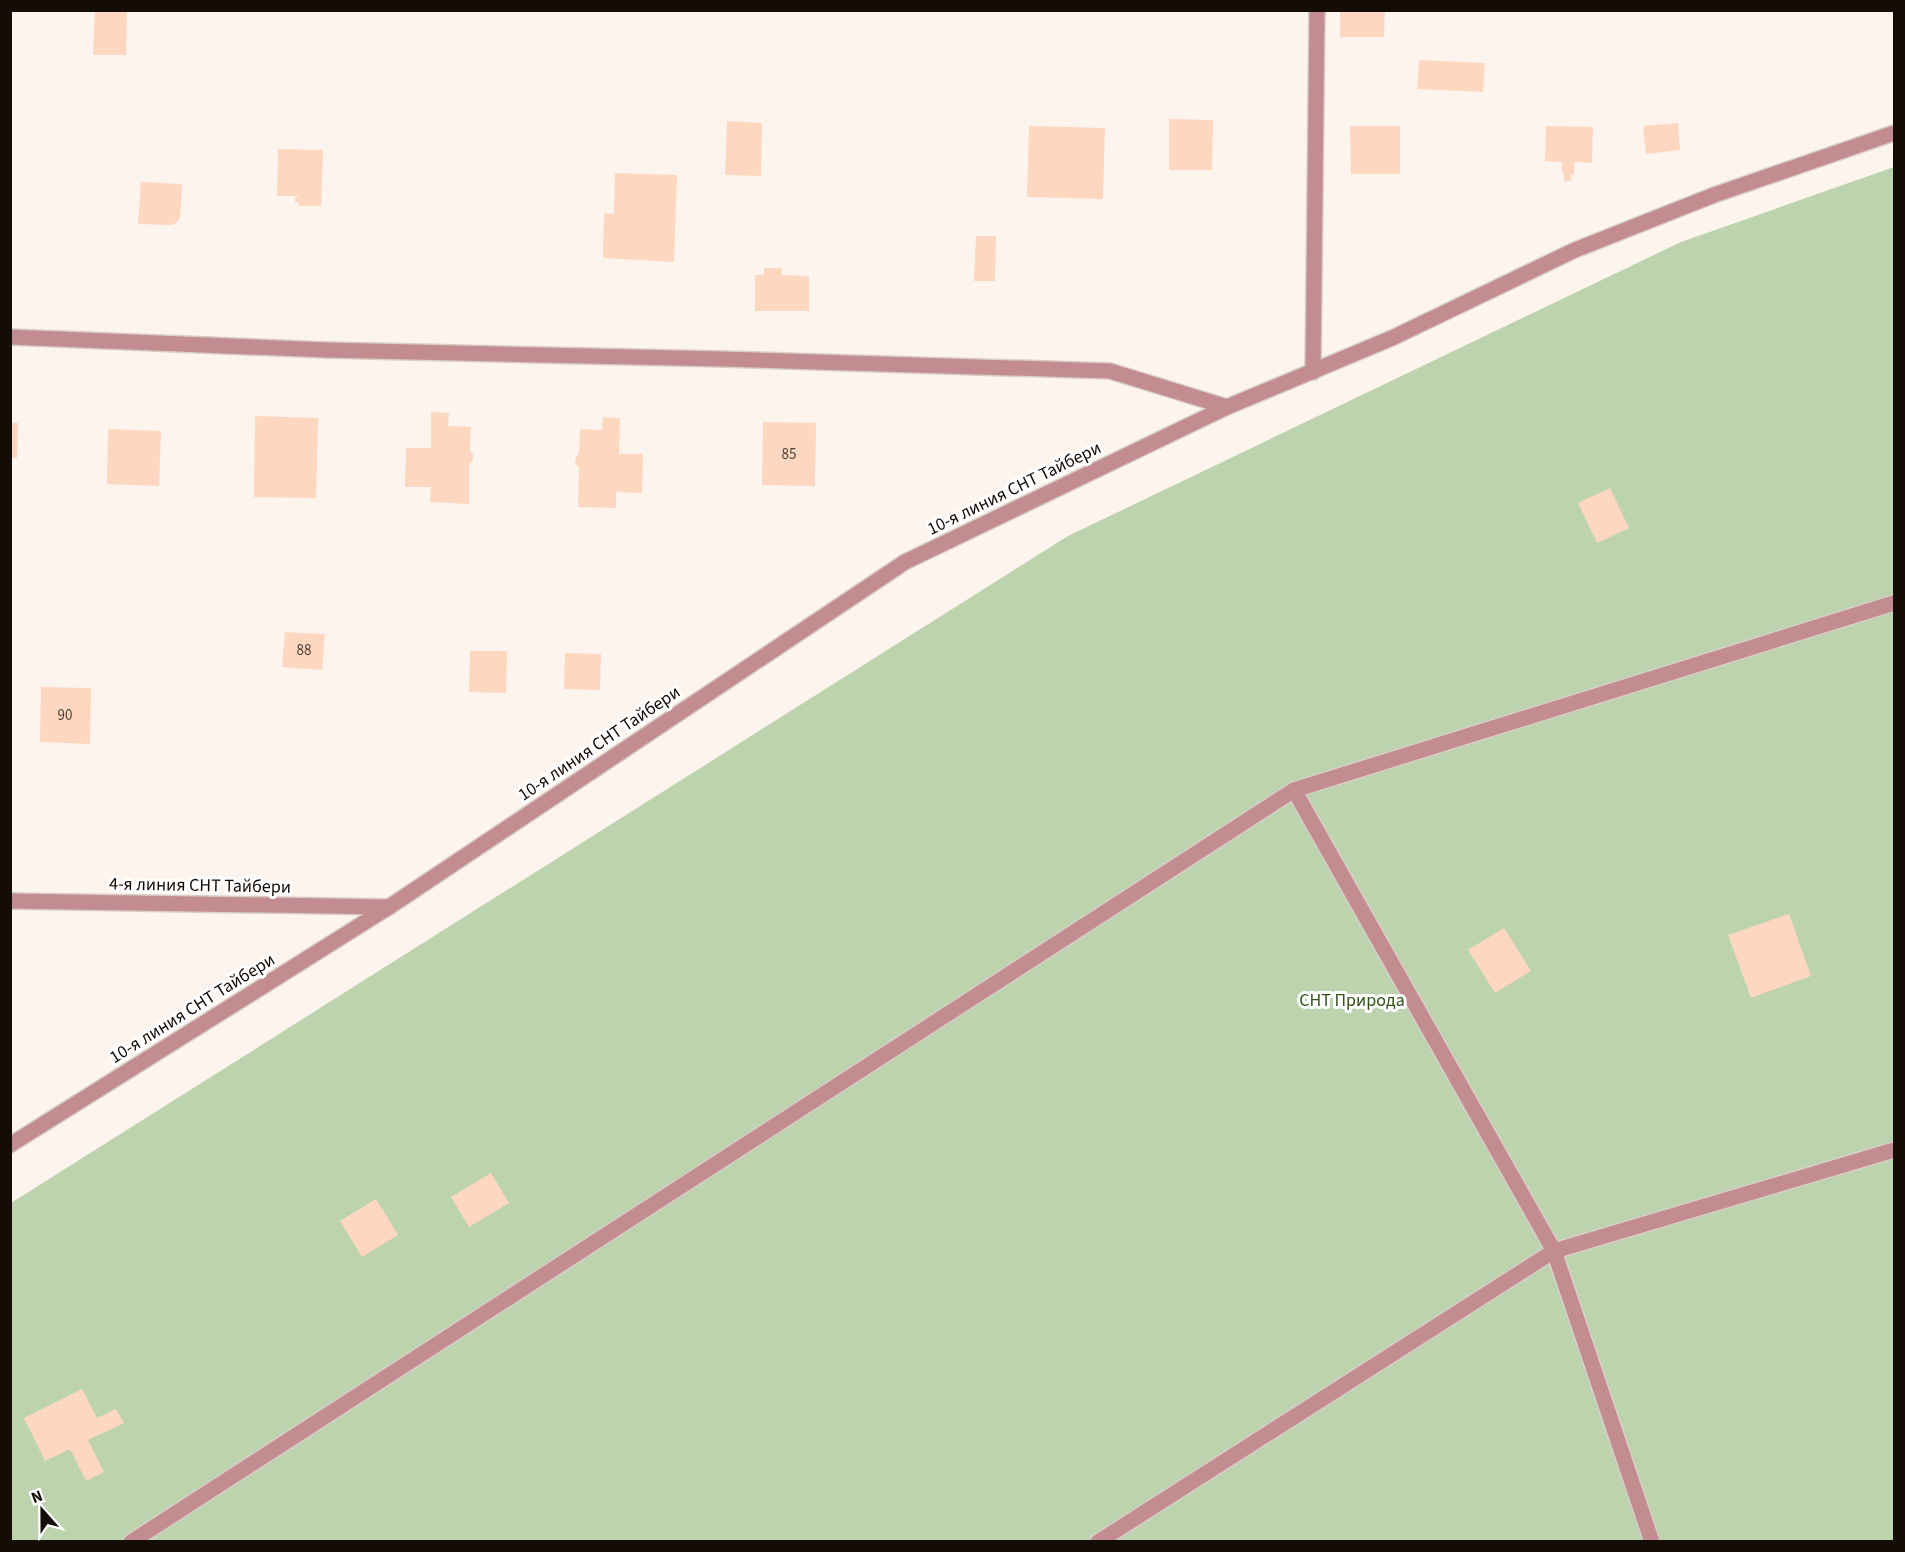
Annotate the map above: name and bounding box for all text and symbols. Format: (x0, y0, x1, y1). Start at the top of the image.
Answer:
street label: 10-я линия СНТ Тайбери (923, 435, 1105, 542)
house number: 85 (782, 444, 796, 465)
house number: 88 (297, 640, 311, 661)
street label: 10-я линия СНТ Тайбери (513, 680, 685, 807)
house number: 90 (58, 705, 72, 726)
street label: 4-я линия СНТ Тайбери (109, 871, 291, 900)
street label: 10-я линия СНТ Тайбери (105, 947, 280, 1070)
park label: СНТ Природа (1299, 988, 1405, 1013)
north arrow (12, 1480, 72, 1540)
text: N (28, 1485, 46, 1509)

